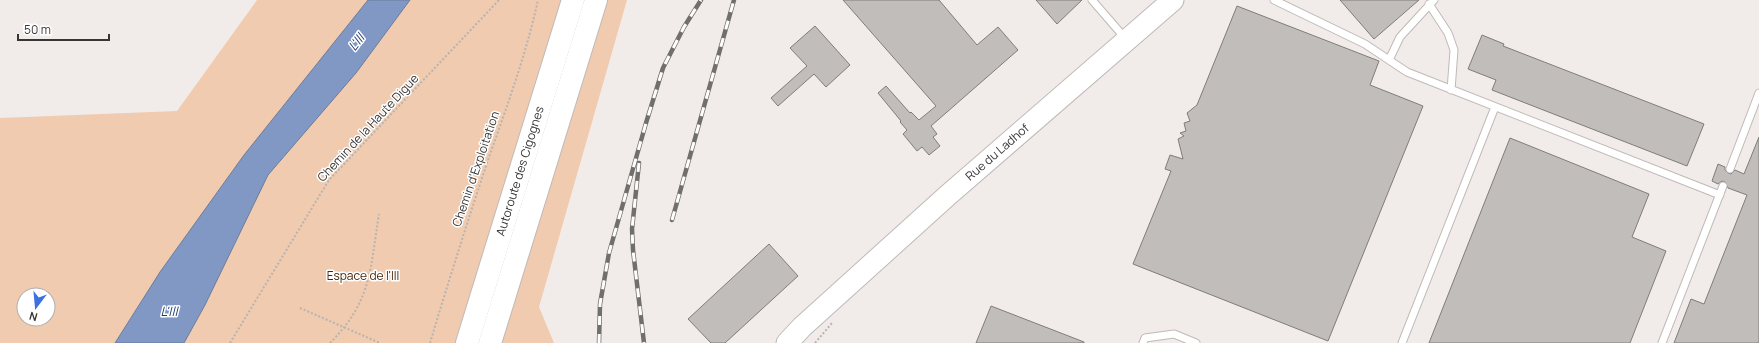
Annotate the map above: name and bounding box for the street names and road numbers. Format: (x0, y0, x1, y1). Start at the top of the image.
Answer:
street label: Chemin de la Haute Digue (313, 70, 422, 185)
street label: Autoroute des Cigognes (492, 104, 548, 238)
street label: Chemin d'Exploitation (448, 109, 503, 229)
street label: Rue du Ladhof (962, 119, 1033, 184)

